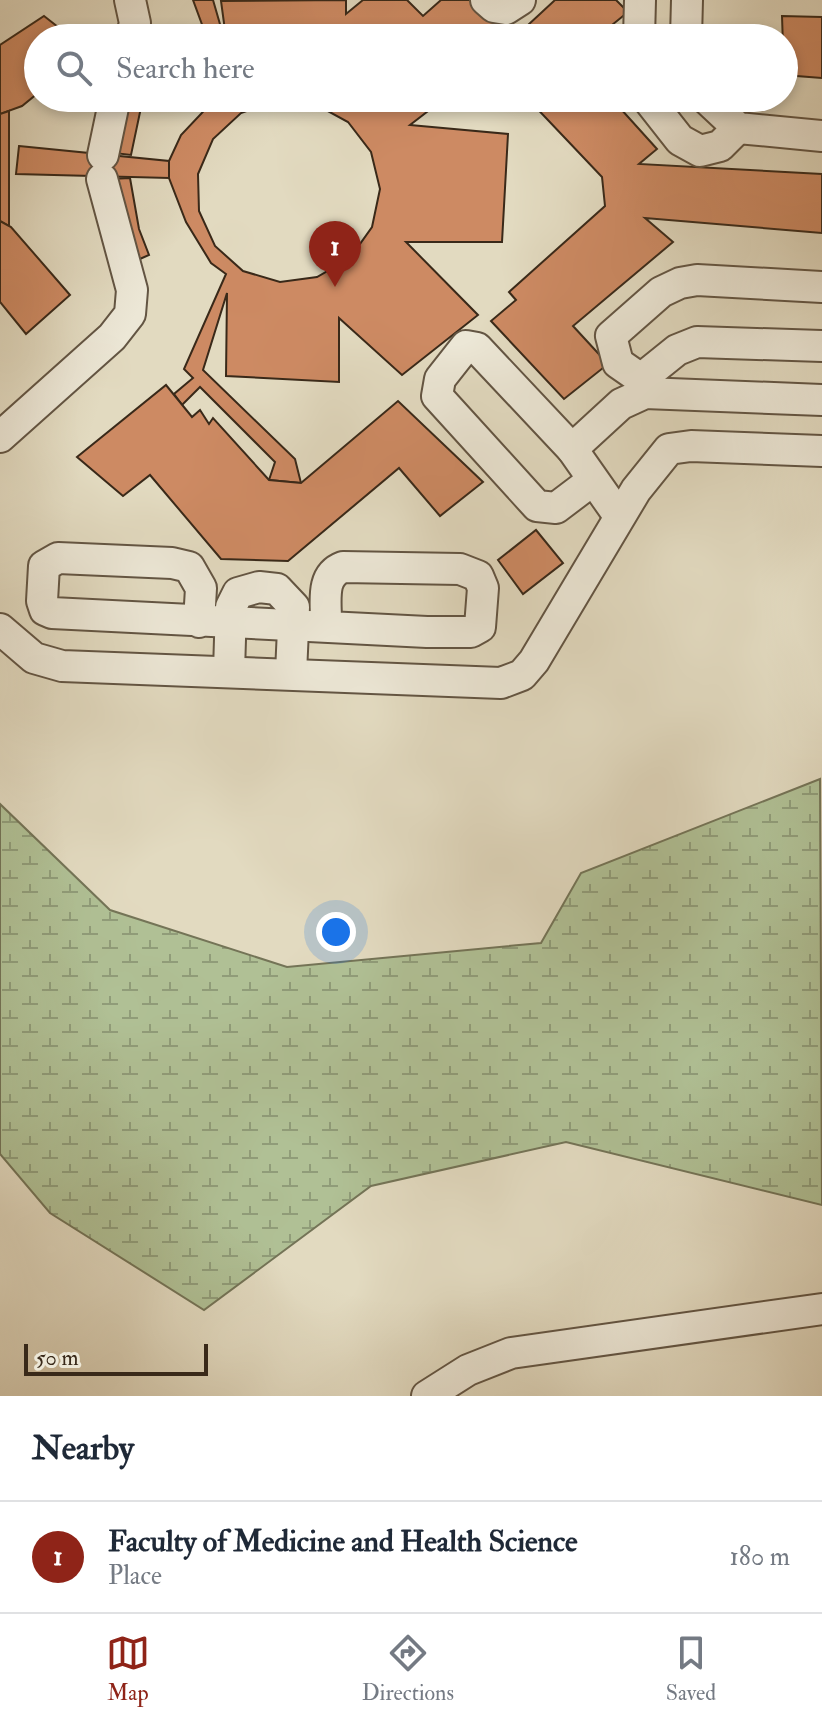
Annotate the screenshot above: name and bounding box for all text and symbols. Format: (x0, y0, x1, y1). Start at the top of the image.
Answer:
search box (24, 24, 798, 112)
icon: search (52, 46, 96, 90)
text: Search here (116, 50, 255, 87)
pin: 1 (309, 221, 361, 287)
your location (316, 912, 356, 952)
scale bar (24, 1340, 208, 1376)
text: 50 m (36, 1344, 78, 1372)
text: Nearby (32, 1427, 134, 1470)
text: Faculty of Medicine and Health Science (108, 1523, 578, 1560)
text: 1 (53, 1541, 63, 1573)
text: 180 m (730, 1541, 790, 1573)
text: Place (108, 1560, 162, 1592)
tab: Map (106, 1631, 150, 1707)
tab: Directions (362, 1631, 454, 1707)
tab: Saved (666, 1631, 716, 1707)

